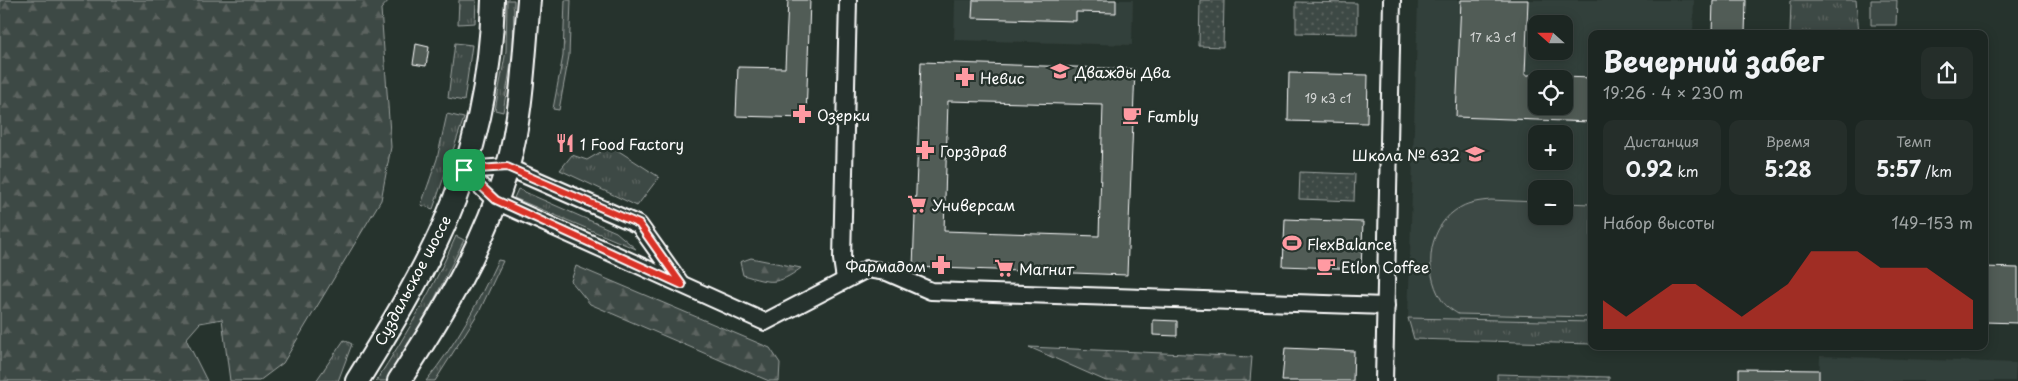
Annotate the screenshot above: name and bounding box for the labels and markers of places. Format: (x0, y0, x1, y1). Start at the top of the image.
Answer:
school or university icon: Дважды Два (1049, 60, 1071, 82)
place label: Дважды Два (1074, 60, 1171, 83)
pharmacy icon: Невис (954, 66, 976, 88)
place label: Невис (980, 66, 1025, 89)
pharmacy icon: Озерки (791, 103, 813, 125)
place label: Озерки (817, 103, 870, 126)
cafe icon: Fambly (1121, 104, 1143, 126)
place label: Fambly (1147, 104, 1199, 127)
restaurant icon: 1 Food Factory (554, 132, 576, 154)
place label: 1 Food Factory (580, 132, 684, 155)
pharmacy icon: Горздрав (914, 139, 936, 161)
place label: Горздрав (940, 139, 1007, 162)
place label: Школа № 632 (1352, 143, 1460, 166)
school or university icon: Школа № 632 (1464, 143, 1486, 165)
pin (443, 149, 485, 191)
supermarket icon: Универсам (906, 193, 928, 215)
place label: Универсам (932, 193, 1016, 216)
sports icon: FlexBalance (1281, 232, 1303, 254)
place label: FlexBalance (1307, 232, 1392, 255)
place label: Фармадом (845, 254, 926, 277)
pharmacy icon: Фармадом (930, 254, 952, 276)
cafe icon: Etlon Coffee (1315, 255, 1337, 277)
place label: Etlon Coffee (1341, 255, 1429, 278)
supermarket icon: Магнит (993, 257, 1015, 279)
place label: Магнит (1019, 257, 1074, 280)

